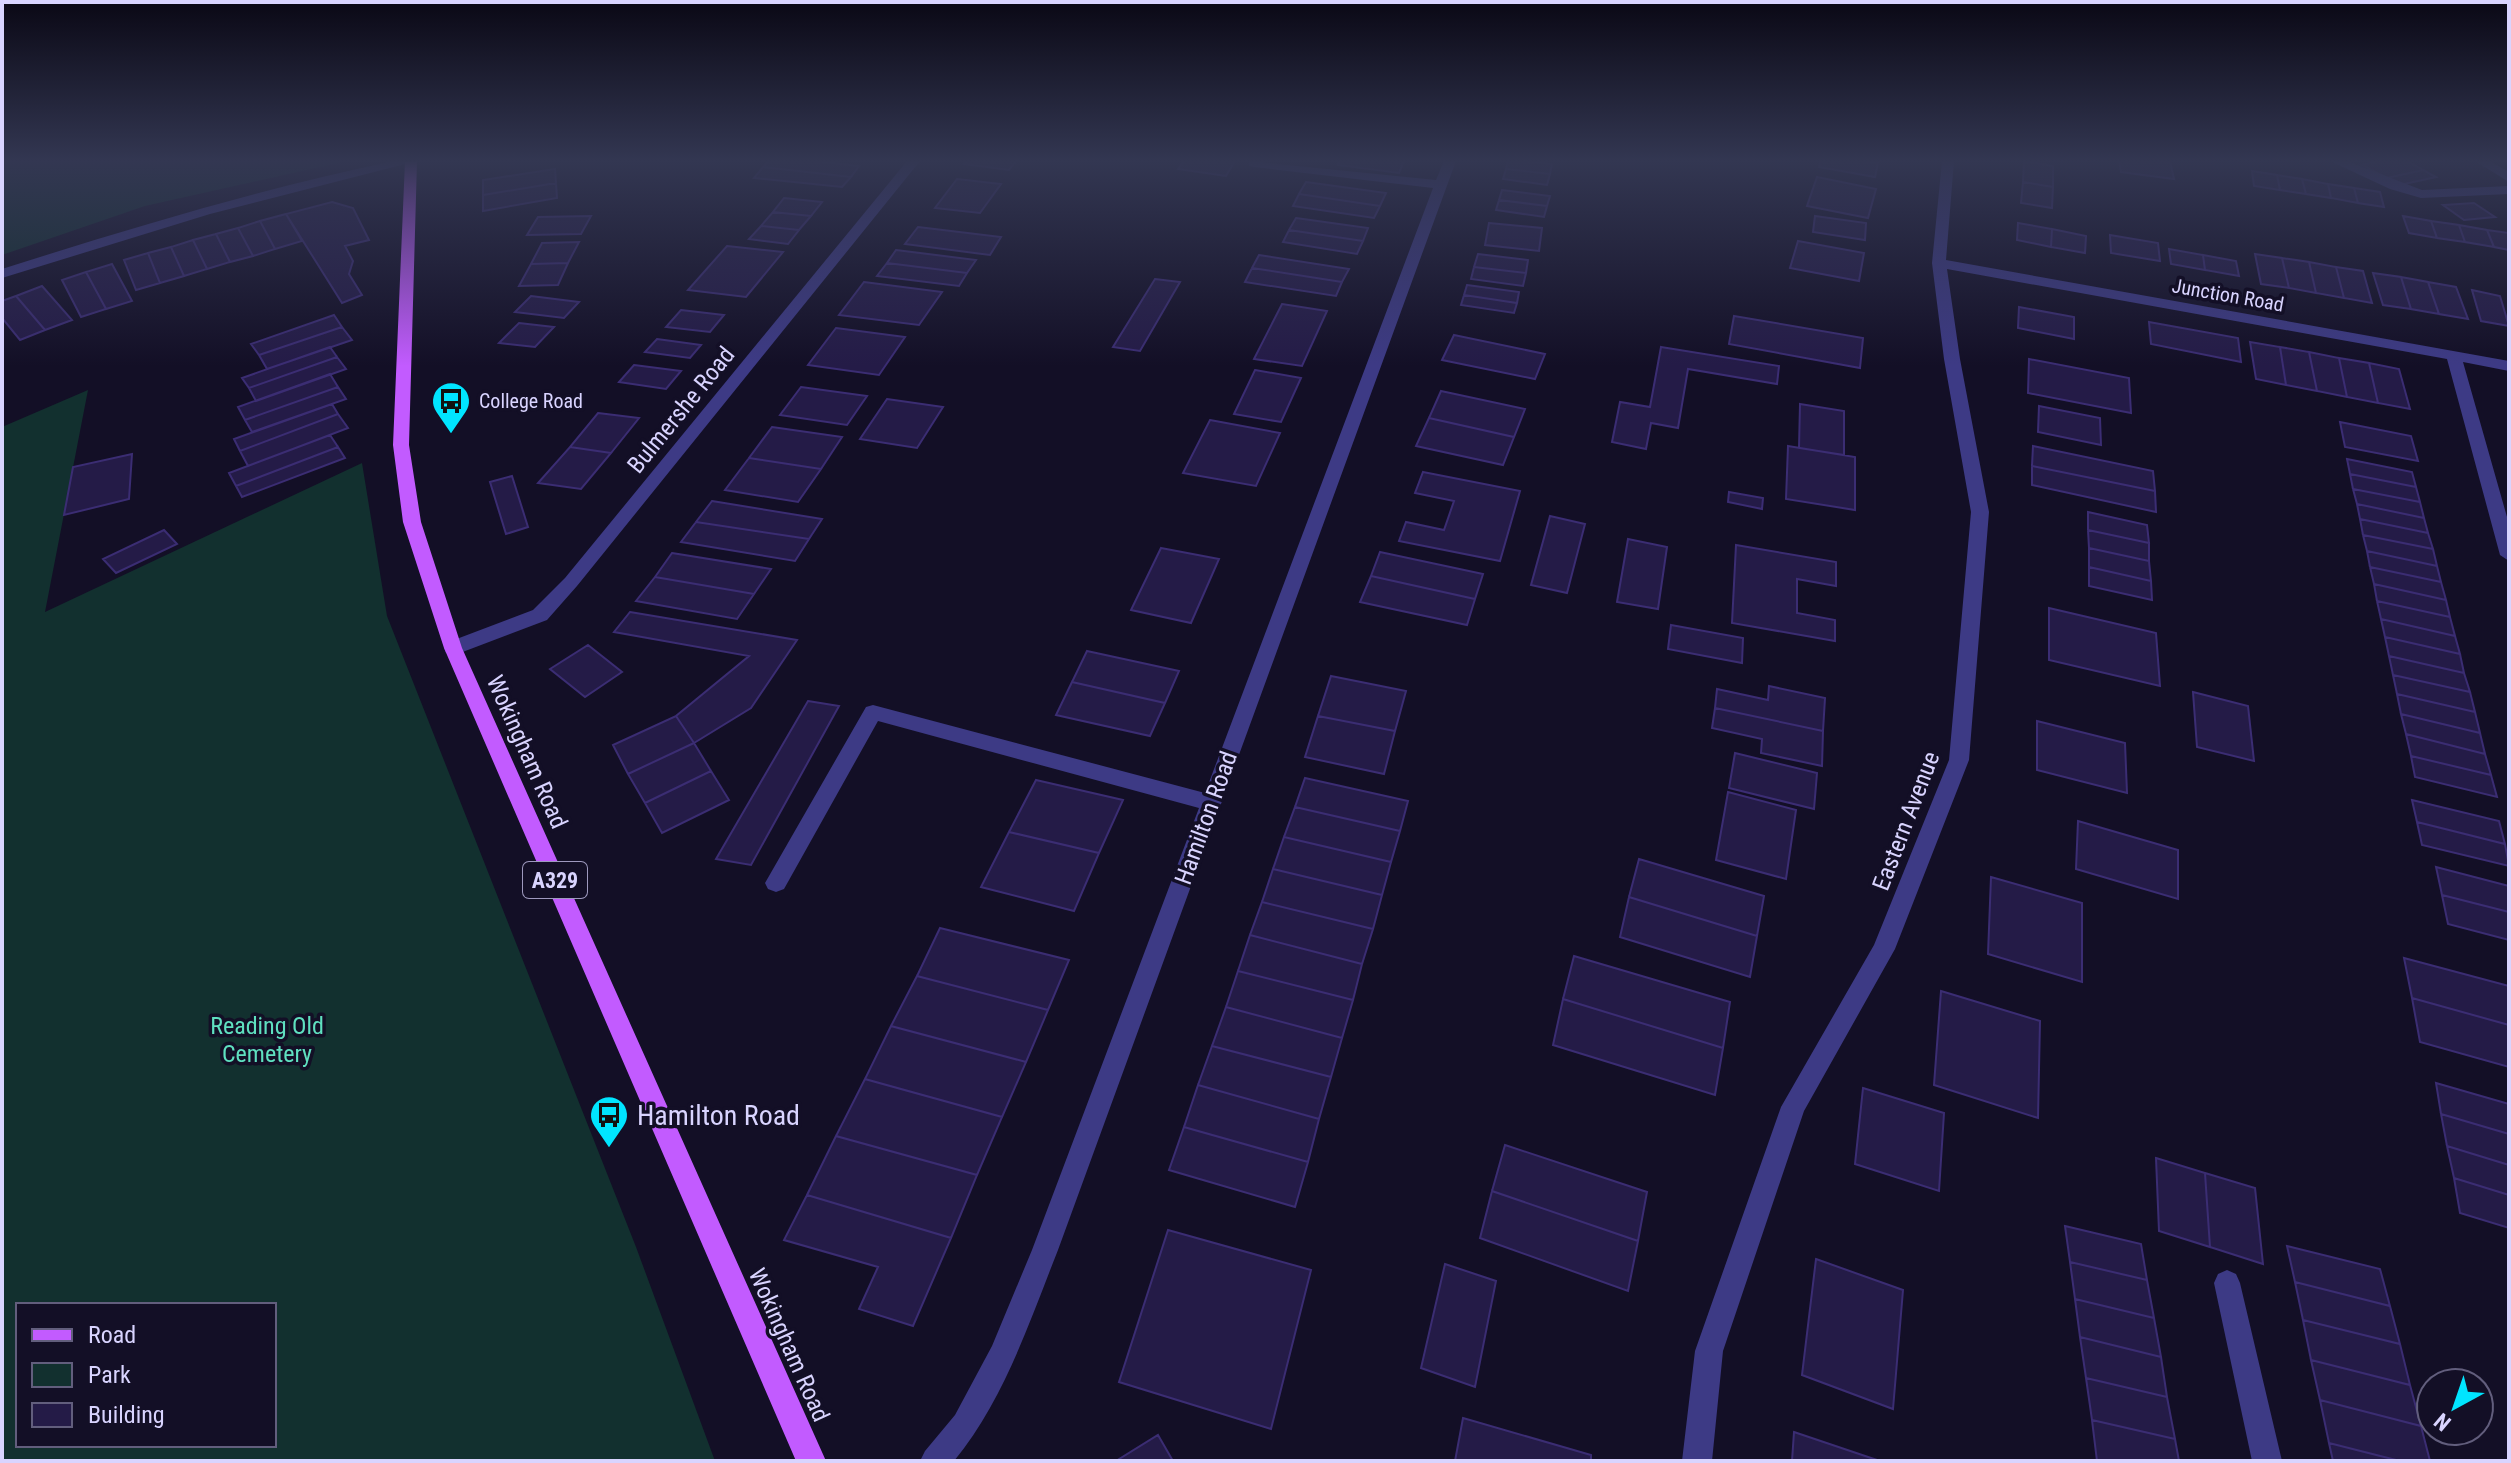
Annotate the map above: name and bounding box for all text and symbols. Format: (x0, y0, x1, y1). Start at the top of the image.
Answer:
street label: Junction Road (2170, 273, 2286, 317)
street label: Bulmershe Road (622, 341, 740, 479)
bus stop icon: College Road (430, 380, 472, 435)
place label: College Road (479, 389, 583, 413)
street label: Wokingham Road (481, 671, 573, 833)
street label: Hamilton Road (1169, 748, 1243, 888)
street label: Eastern Avenue (1867, 748, 1945, 894)
road number: A329 (523, 862, 587, 898)
park label: Reading Old Cemetery (210, 1012, 324, 1068)
bus stop icon: Hamilton Road (588, 1094, 630, 1149)
place label: Hamilton Road (637, 1099, 800, 1132)
street label: Wokingham Road (743, 1264, 835, 1426)
legend (16, 1303, 276, 1447)
text: Road (88, 1321, 136, 1349)
text: Park (88, 1361, 131, 1389)
north arrow (2415, 1367, 2495, 1447)
text: Building (88, 1401, 165, 1429)
text: N (2429, 1408, 2456, 1436)

